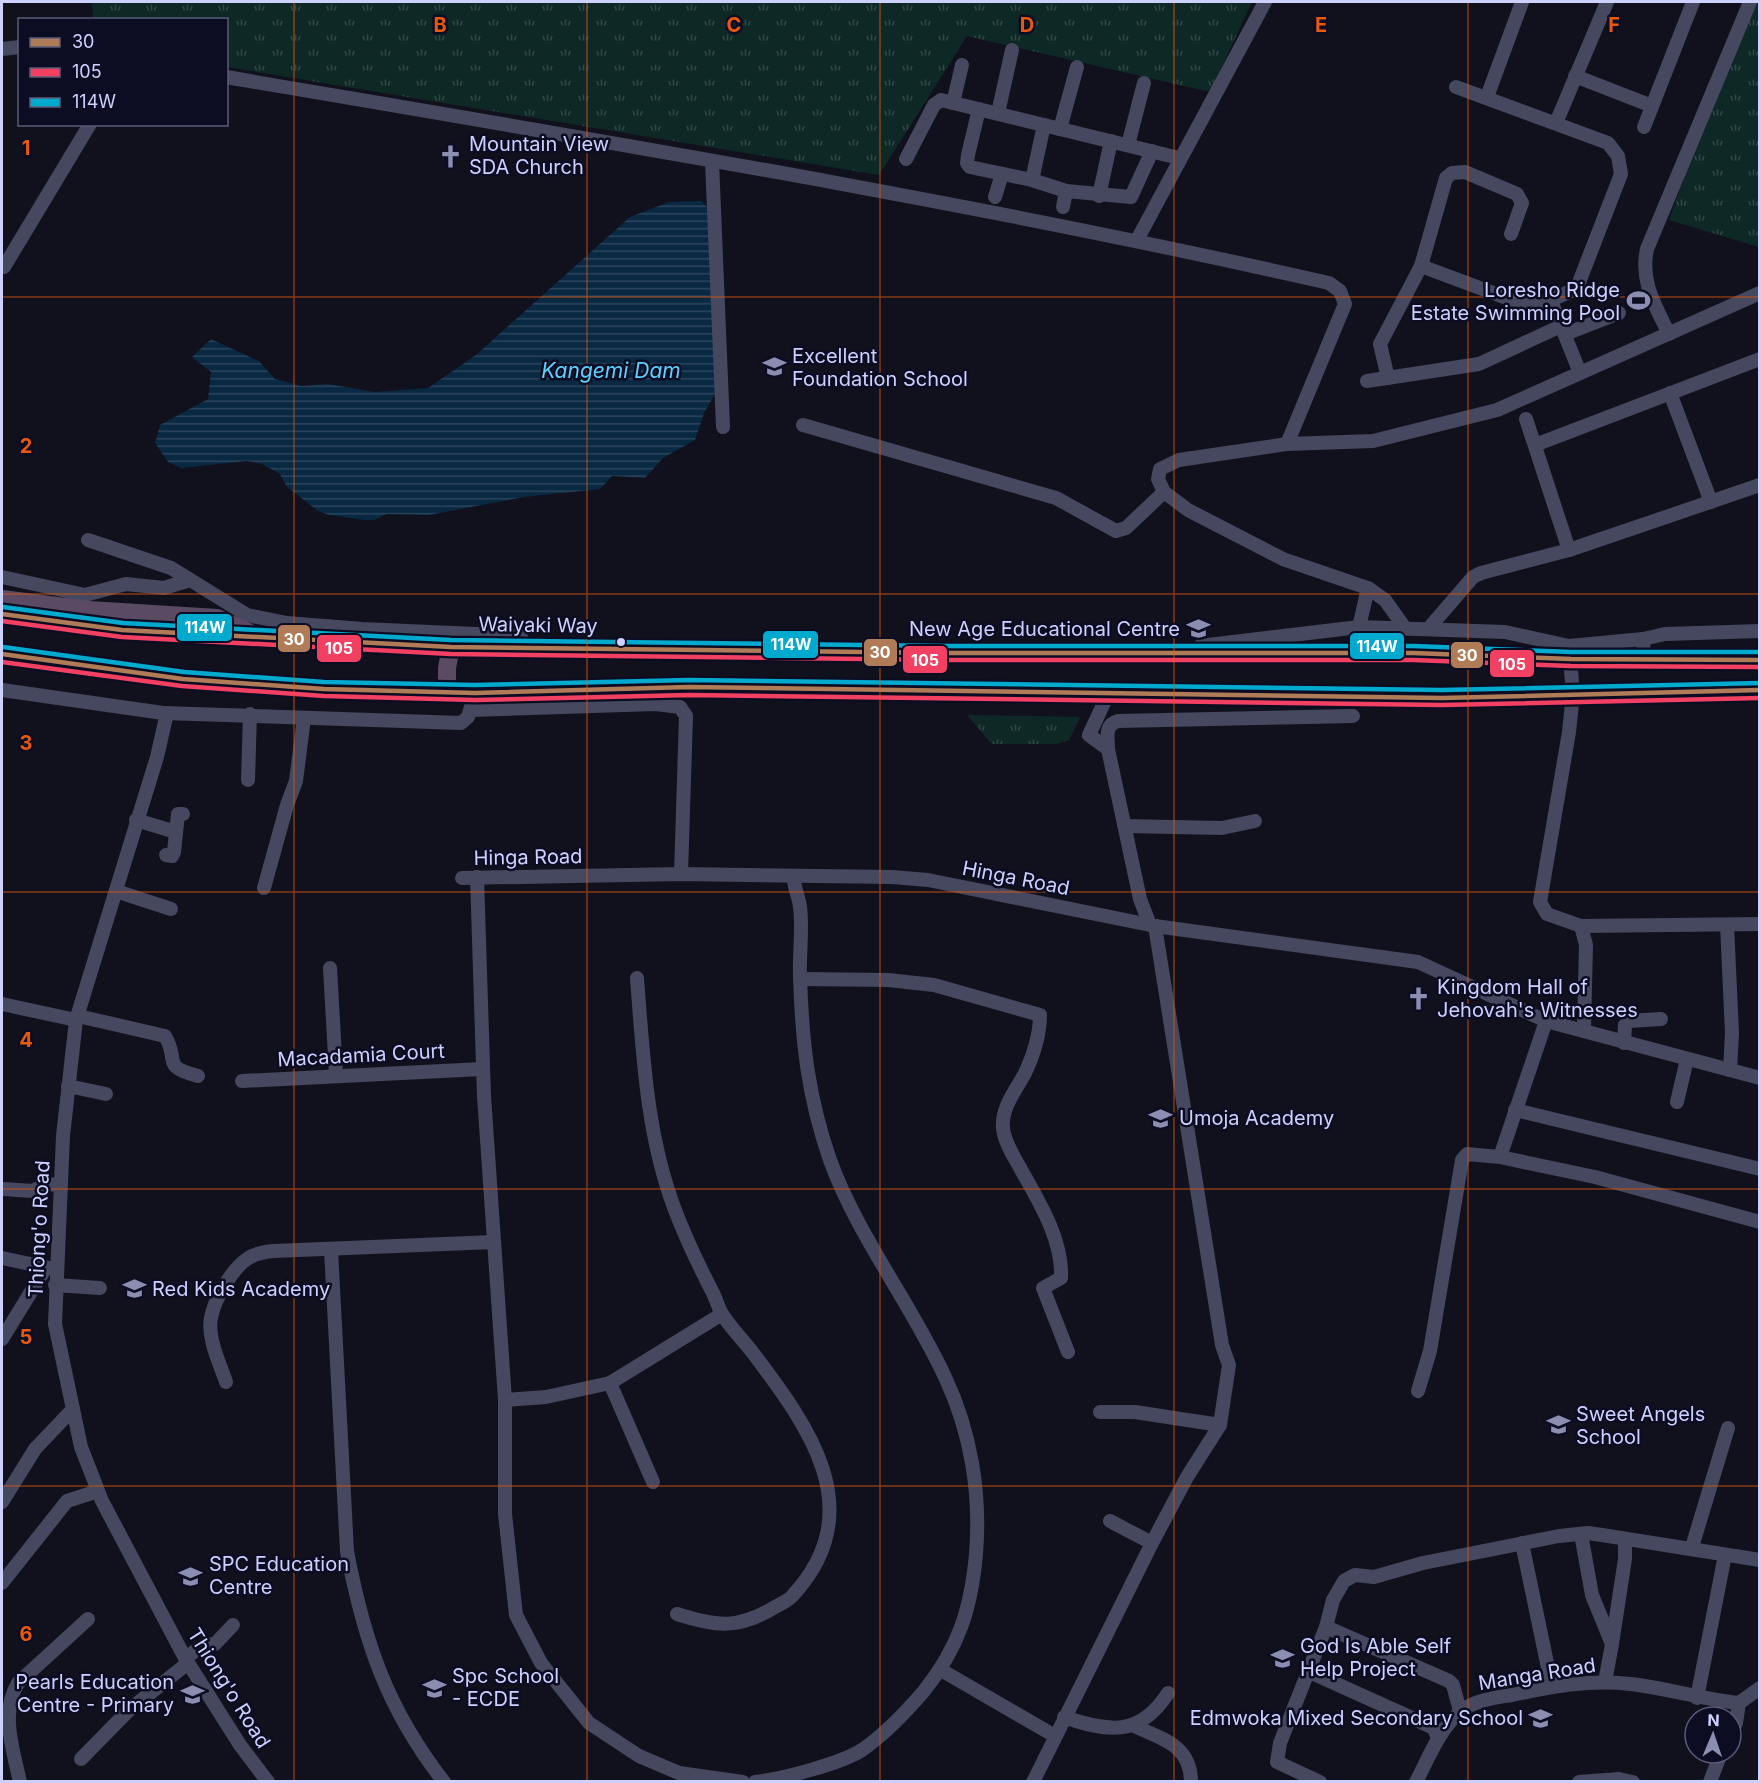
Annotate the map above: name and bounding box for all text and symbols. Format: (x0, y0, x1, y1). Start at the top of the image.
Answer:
text: B (433, 13, 447, 37)
text: C (727, 13, 741, 37)
text: D (1020, 13, 1034, 37)
text: E (1315, 13, 1327, 37)
text: F (1608, 13, 1620, 37)
legend (18, 18, 228, 126)
text: 30 (72, 31, 94, 52)
text: 105 (72, 61, 102, 82)
text: 114W (72, 91, 116, 112)
place label: Mountain View SDA Church (469, 132, 609, 179)
text: 1 (22, 136, 30, 160)
church icon: Mountain View SDA Church (438, 143, 464, 169)
place label: Loresho Ridge Estate Swimming Pool (1411, 278, 1620, 325)
sports icon: Loresho Ridge Estate Swimming Pool (1625, 288, 1651, 314)
place label: Excellent Foundation School (792, 344, 968, 391)
school or university icon: Excellent Foundation School (761, 354, 787, 380)
water label: Kangemi Dam (541, 358, 681, 383)
text: 2 (20, 434, 32, 458)
street label: Waiyaki Way (478, 612, 598, 638)
line badge: 114W (176, 613, 233, 642)
school or university icon: New Age Educational Centre (1185, 616, 1211, 642)
text: 114W (184, 617, 226, 637)
place label: New Age Educational Centre (909, 617, 1180, 641)
line badge: 30 (277, 624, 311, 653)
text: 30 (283, 629, 305, 649)
line badge: 114W (762, 630, 819, 659)
line badge: 114W (1349, 632, 1405, 660)
line badge: 105 (316, 634, 362, 663)
text: 114W (770, 634, 812, 654)
unlabelled marker (615, 636, 627, 648)
text: 114W (1356, 636, 1398, 656)
text: 105 (325, 638, 353, 658)
line badge: 30 (863, 638, 898, 667)
line badge: 30 (1450, 641, 1484, 669)
text: 30 (869, 642, 891, 662)
line badge: 105 (902, 645, 948, 674)
text: 30 (1456, 645, 1478, 665)
line badge: 105 (1489, 649, 1535, 678)
text: 105 (911, 650, 939, 670)
text: 105 (1498, 654, 1526, 674)
text: 3 (20, 731, 32, 755)
street label: Hinga Road (473, 844, 583, 870)
street label: Hinga Road (960, 856, 1072, 900)
place label: Kingdom Hall of Jehovah's Witnesses (1437, 975, 1638, 1022)
church icon: Kingdom Hall of Jehovah's Witnesses (1406, 985, 1432, 1011)
text: 4 (19, 1028, 33, 1052)
street label: Macadamia Court (277, 1039, 446, 1071)
school or university icon: Umoja Academy (1148, 1105, 1174, 1131)
place label: Umoja Academy (1179, 1106, 1334, 1130)
street label: Thiong'o Road (23, 1160, 55, 1298)
school or university icon: Red Kids Academy (121, 1276, 147, 1302)
place label: Red Kids Academy (152, 1277, 330, 1301)
text: 5 (20, 1325, 32, 1349)
place label: Sweet Angels School (1576, 1402, 1705, 1449)
school or university icon: Sweet Angels School (1545, 1412, 1571, 1438)
place label: SPC Education Centre (209, 1552, 349, 1599)
school or university icon: SPC Education Centre (178, 1563, 204, 1589)
text: 6 (20, 1622, 33, 1646)
street label: Thiong'o Road (182, 1623, 276, 1753)
place label: God Is Able Self Help Project (1300, 1634, 1452, 1681)
school or university icon: God Is Able Self Help Project (1269, 1645, 1295, 1671)
street label: Manga Road (1477, 1653, 1597, 1695)
place label: Spc School - ECDE (452, 1664, 559, 1711)
place label: Pearls Education Centre - Primary (15, 1670, 174, 1717)
school or university icon: Spc School - ECDE (421, 1675, 447, 1701)
school or university icon: Pearls Education Centre - Primary (179, 1681, 205, 1707)
school or university icon: Edmwoka Mixed Secondary School (1528, 1705, 1554, 1731)
north arrow (1683, 1705, 1743, 1765)
place label: Edmwoka Mixed Secondary School (1190, 1706, 1523, 1730)
text: N (1707, 1710, 1720, 1730)

